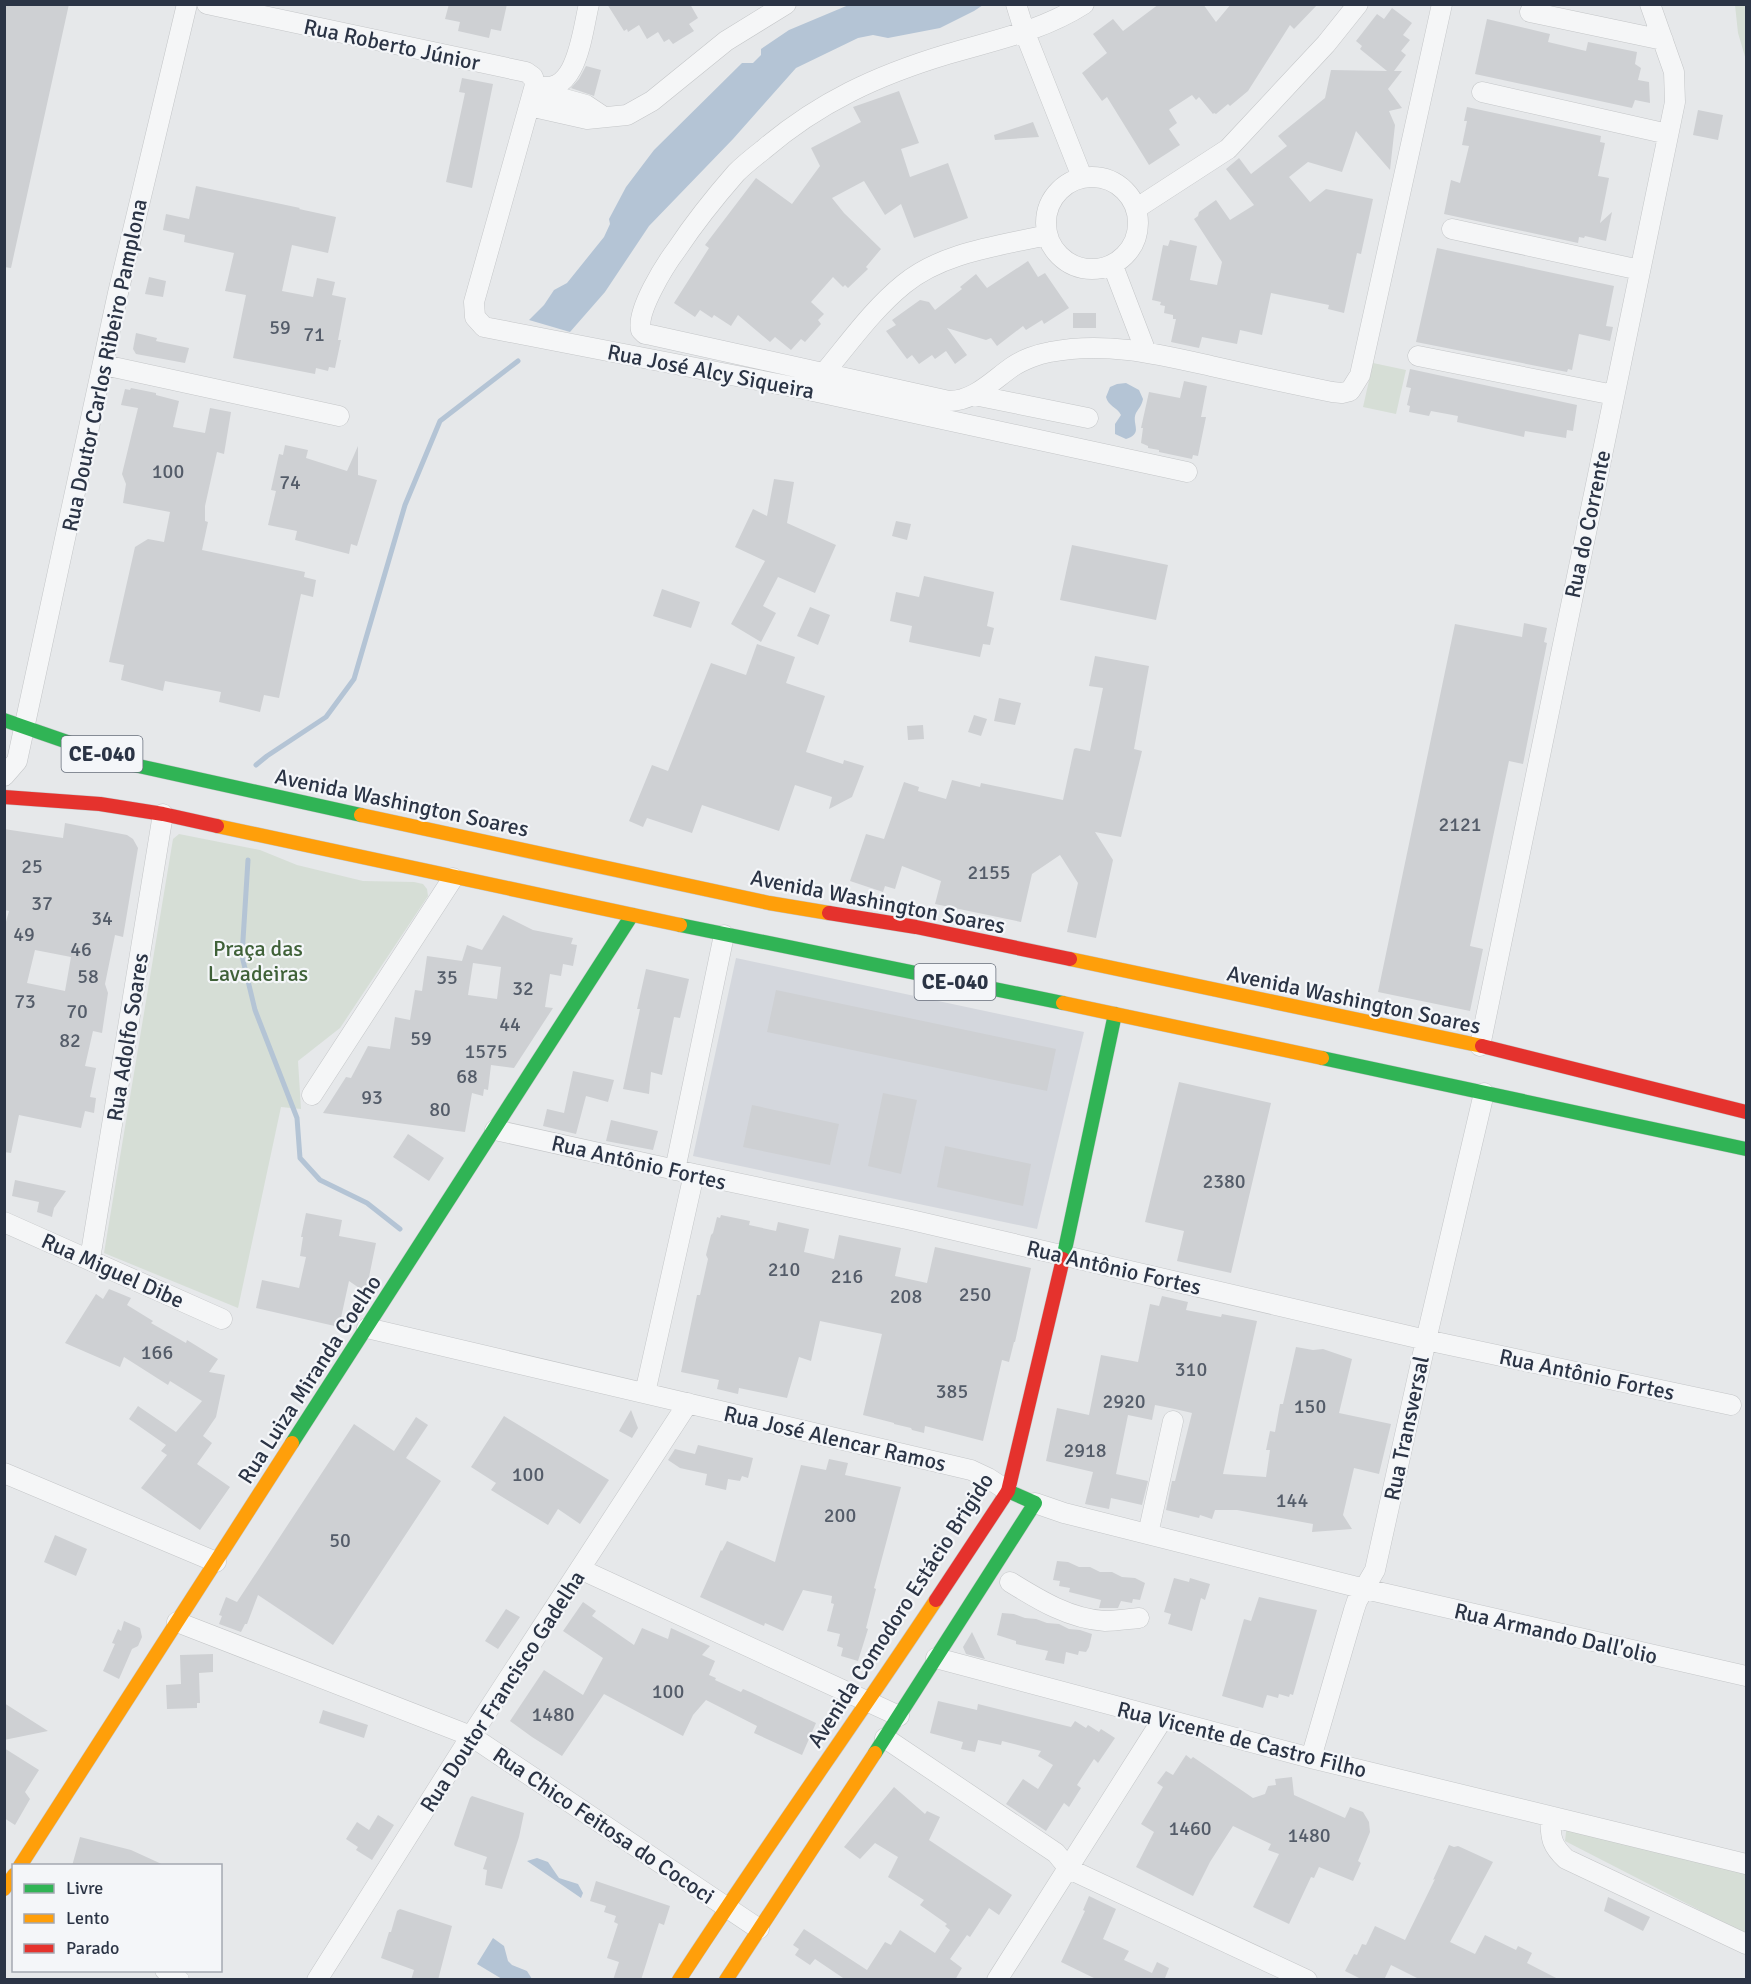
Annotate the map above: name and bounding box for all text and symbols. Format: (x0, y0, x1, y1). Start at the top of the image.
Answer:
street label: Rua Roberto Júnior (301, 13, 482, 76)
street label: Rua Doutor Carlos Ribeiro Pamplona (56, 196, 153, 534)
house number: 59 (269, 315, 291, 340)
house number: 71 (303, 322, 325, 347)
street label: Rua José Alcy Siqueira (605, 338, 817, 405)
street label: Rua do Corrente (1559, 448, 1616, 601)
house number: 100 (152, 459, 184, 484)
house number: 74 (279, 470, 301, 495)
road number: CE-040 (62, 736, 142, 772)
street label: Avenida Washington Soares (273, 762, 531, 843)
house number: 2121 (1438, 812, 1482, 837)
house number: 25 (21, 854, 43, 879)
house number: 2155 (967, 860, 1011, 885)
street label: Avenida Washington Soares (748, 864, 1007, 939)
house number: 37 (31, 891, 53, 916)
house number: 34 (91, 906, 113, 931)
house number: 49 (13, 922, 35, 947)
park label: Praça das Lavadeiras (208, 935, 308, 987)
house number: 46 (70, 937, 92, 962)
street label: Rua Adolfo Soares (101, 951, 154, 1123)
street label: Avenida Washington Soares (1225, 959, 1483, 1040)
house number: 58 (77, 964, 99, 989)
road number: CE-040 (914, 964, 996, 1000)
house number: 35 (436, 965, 458, 990)
house number: 32 (512, 976, 534, 1001)
house number: 73 (14, 989, 36, 1014)
house number: 70 (66, 999, 88, 1024)
house number: 44 (499, 1012, 521, 1037)
house number: 59 (410, 1026, 432, 1051)
house number: 82 (59, 1028, 81, 1053)
house number: 1575 (464, 1039, 508, 1064)
house number: 68 (456, 1064, 478, 1089)
house number: 93 (361, 1085, 383, 1110)
house number: 80 (429, 1097, 451, 1122)
street label: Rua Antônio Fortes (549, 1129, 729, 1196)
house number: 2380 (1202, 1169, 1246, 1194)
street label: Rua Miguel Dibe (37, 1227, 188, 1314)
street label: Rua Antônio Fortes (1024, 1234, 1204, 1301)
house number: 210 (768, 1257, 800, 1282)
house number: 216 (831, 1264, 863, 1289)
street label: Rua Luiza Miranda Coelho (232, 1270, 387, 1489)
house number: 250 (959, 1282, 991, 1307)
house number: 208 (890, 1284, 922, 1309)
house number: 166 (141, 1340, 173, 1365)
street label: Rua Antônio Fortes (1497, 1343, 1677, 1406)
street label: Rua Transversal (1378, 1353, 1435, 1503)
house number: 310 (1175, 1357, 1207, 1382)
house number: 385 (936, 1379, 968, 1404)
house number: 2920 (1102, 1389, 1146, 1414)
house number: 150 (1294, 1394, 1326, 1419)
street label: Rua José Alencar Ramos (721, 1400, 949, 1477)
house number: 2918 (1063, 1438, 1107, 1463)
house number: 100 (512, 1462, 544, 1487)
street label: Avenida Comodoro Estácio Brigido (801, 1468, 999, 1753)
house number: 144 (1276, 1488, 1308, 1513)
house number: 200 (824, 1503, 856, 1528)
house number: 50 (329, 1528, 351, 1553)
street label: Rua Doutor Francisco Gadelha (414, 1565, 591, 1817)
street label: Rua Armando Dall'olio (1452, 1597, 1660, 1670)
house number: 100 (652, 1679, 684, 1704)
street label: Rua Vicente de Castro Filho (1114, 1695, 1370, 1784)
house number: 1480 (531, 1702, 575, 1727)
street label: Rua Chico Feitosa do Cococi (488, 1741, 720, 1910)
house number: 1460 (1168, 1816, 1212, 1841)
house number: 1480 (1287, 1823, 1331, 1848)
legend (12, 1864, 222, 1972)
text: Livre (66, 1877, 103, 1899)
text: Lento (66, 1907, 109, 1929)
text: Parado (66, 1937, 119, 1959)

